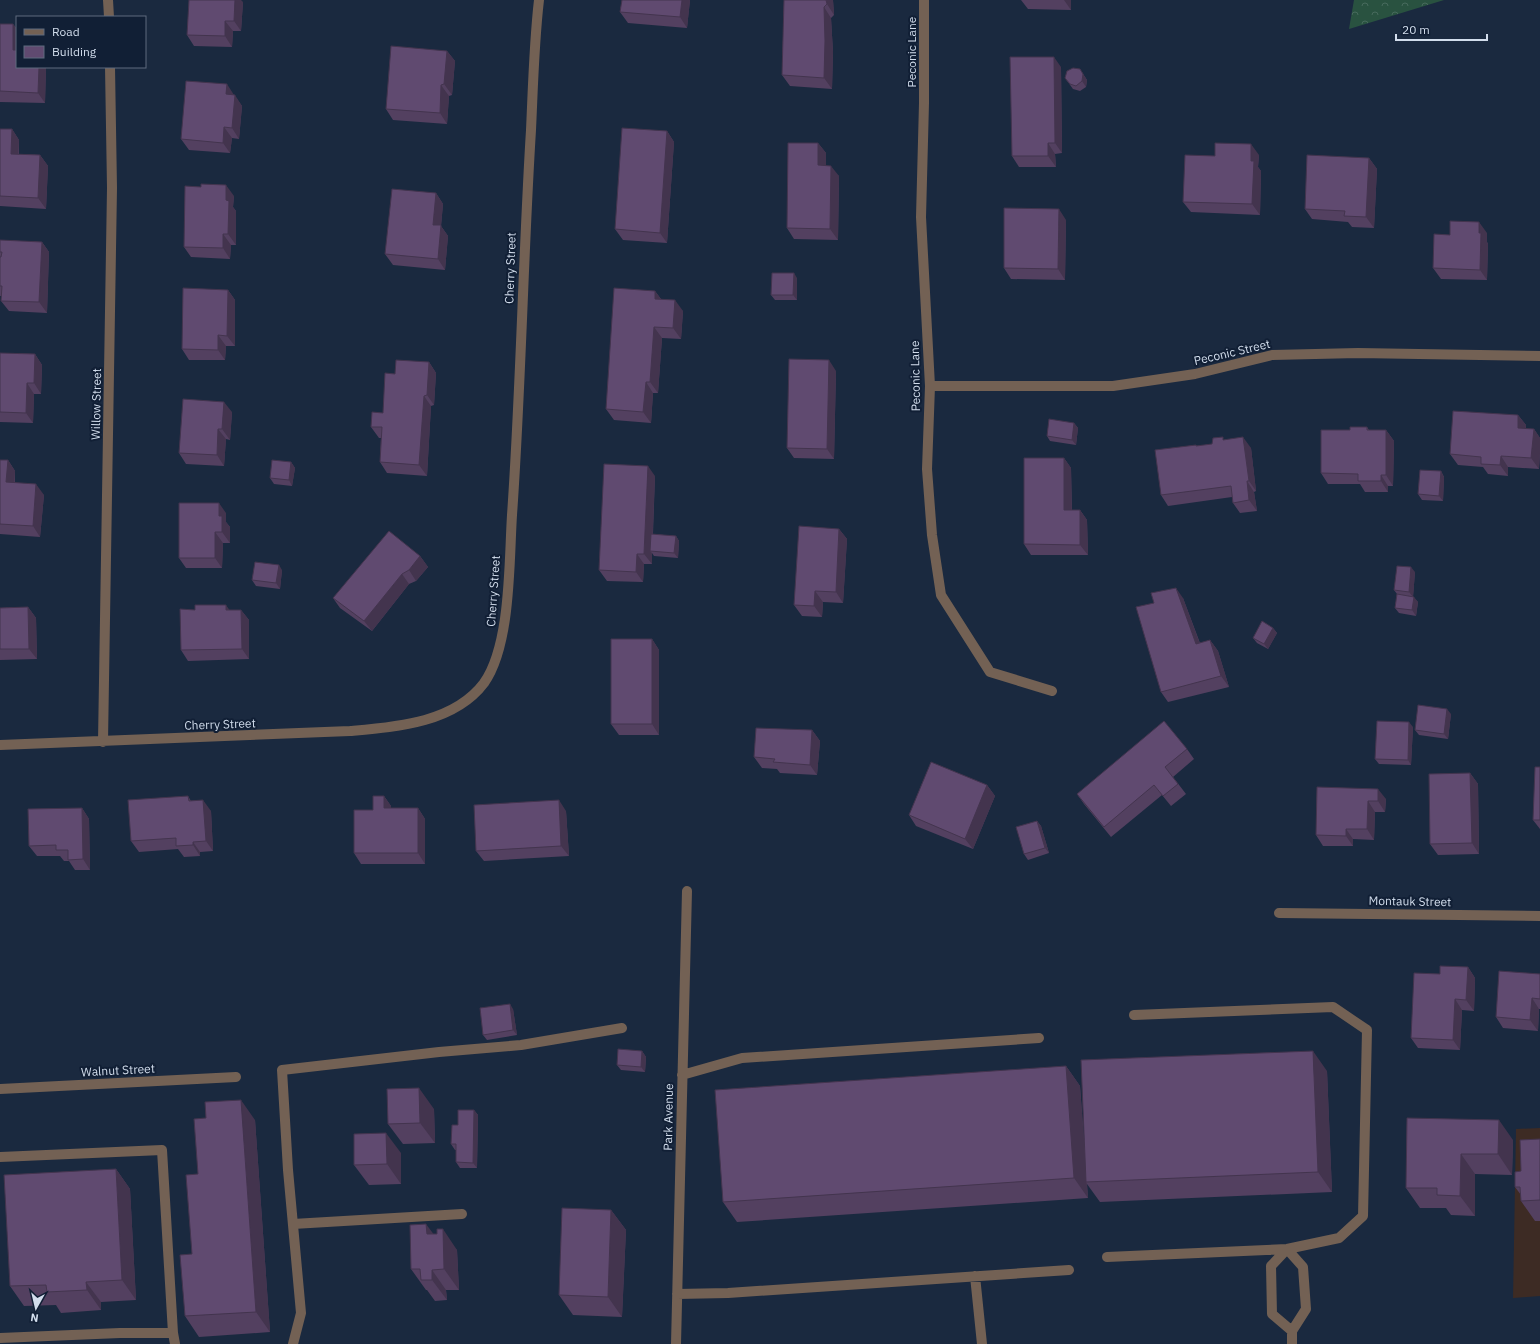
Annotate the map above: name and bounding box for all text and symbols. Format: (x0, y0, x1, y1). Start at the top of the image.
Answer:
legend (16, 16, 146, 68)
street label: Peconic Lane (904, 16, 919, 87)
scale bar (1396, 16, 1487, 42)
text: 20 m (1402, 22, 1430, 37)
text: Road (52, 24, 80, 39)
text: Building (52, 44, 97, 59)
street label: Cherry Street (501, 232, 519, 304)
street label: Peconic Street (1192, 336, 1272, 368)
street label: Peconic Lane (907, 340, 923, 412)
street label: Willow Street (88, 368, 104, 440)
street label: Cherry Street (483, 555, 503, 627)
street label: Cherry Street (184, 715, 256, 733)
street label: Montauk Street (1368, 893, 1452, 909)
street label: Walnut Street (81, 1061, 155, 1079)
street label: Park Avenue (660, 1083, 676, 1151)
north arrow (16, 1288, 56, 1328)
text: N (30, 1310, 40, 1325)

